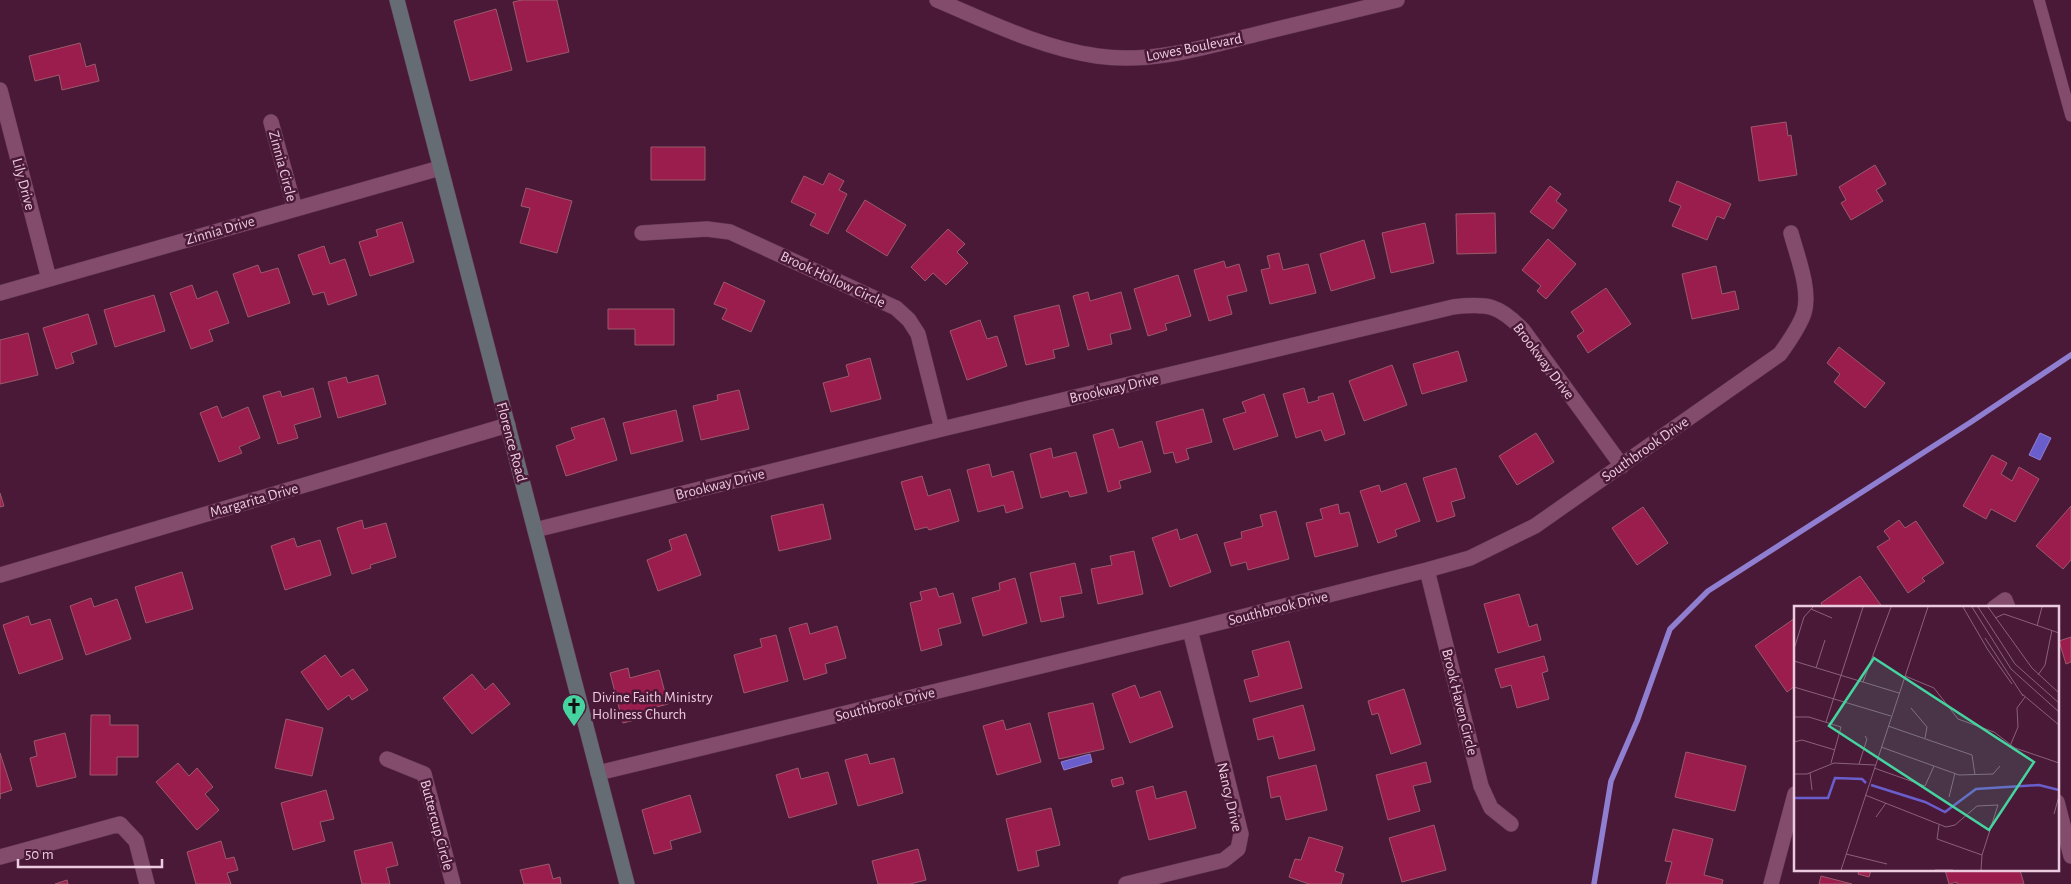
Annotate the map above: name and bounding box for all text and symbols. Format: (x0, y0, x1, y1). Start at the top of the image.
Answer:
street label: Lowes Boulevard (1145, 31, 1243, 64)
street label: Zinnia Circle (266, 129, 299, 203)
street label: Lily Drive (9, 156, 38, 212)
street label: Zinnia Drive (184, 213, 256, 247)
street label: Brook Hollow Circle (778, 249, 888, 310)
street label: Brookway Drive (1510, 320, 1577, 402)
street label: Brookway Drive (1068, 371, 1160, 406)
street label: Florence Road (494, 401, 529, 484)
street label: Southbrook Drive (1599, 414, 1691, 485)
street label: Brookway Drive (674, 466, 766, 503)
street label: Margarita Drive (208, 481, 300, 520)
street label: Southbrook Drive (1227, 589, 1330, 628)
inset map (1794, 606, 2058, 872)
street label: Brook Haven Circle (1439, 647, 1480, 757)
street label: Southbrook Drive (834, 685, 937, 724)
place label: Divine Faith Ministry Holiness Church (592, 690, 713, 722)
church icon: Divine Faith Ministry Holiness Church (561, 693, 587, 727)
street label: Nancy Drive (1214, 761, 1245, 833)
street label: Buttercup Circle (417, 778, 456, 872)
scale bar (18, 836, 161, 868)
text: 50 m (25, 847, 54, 862)

